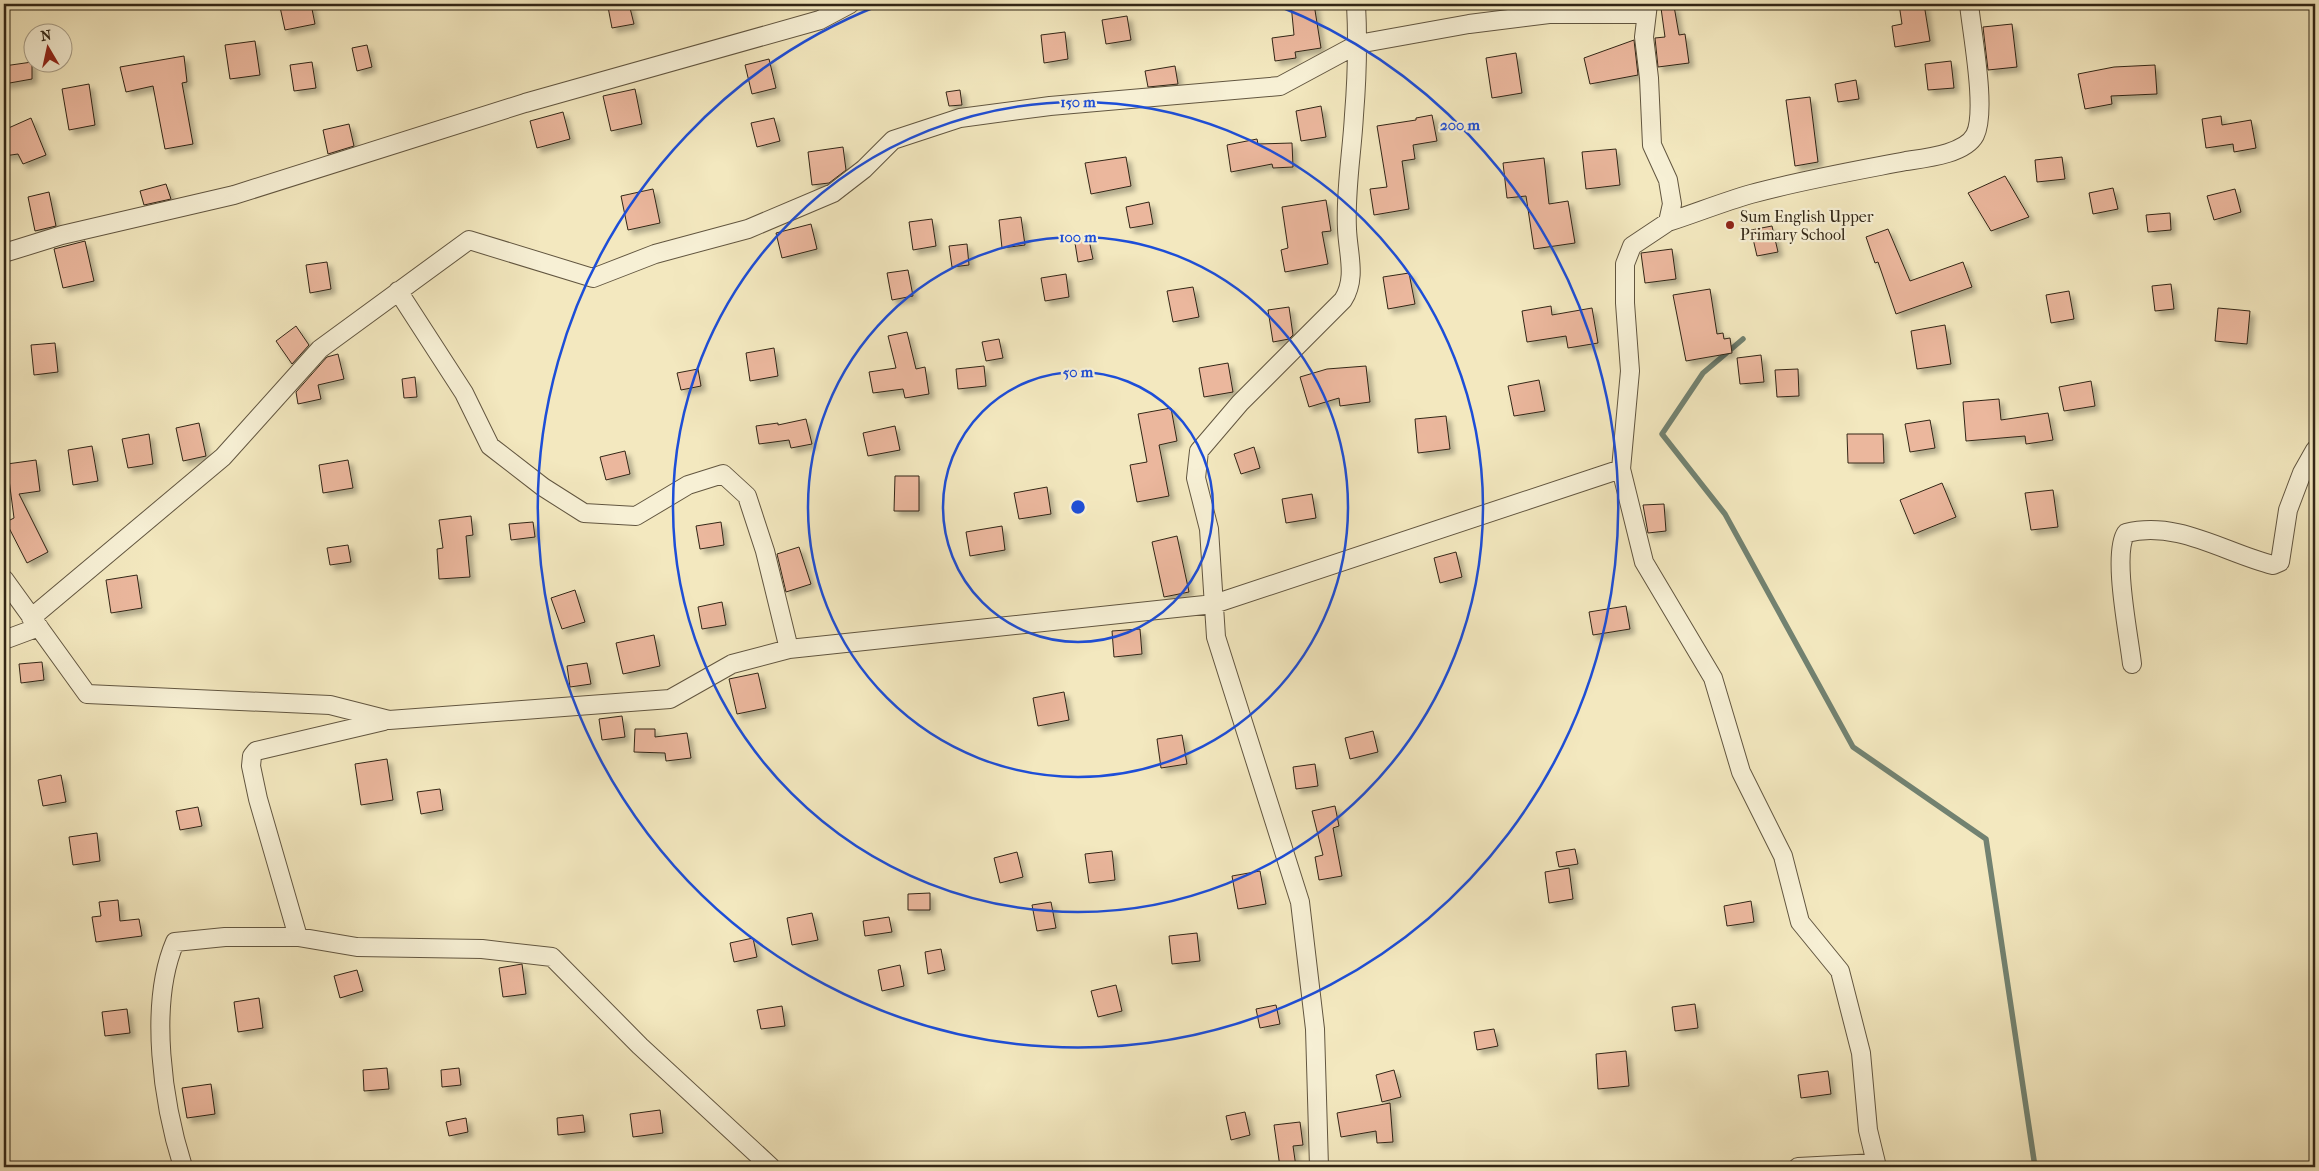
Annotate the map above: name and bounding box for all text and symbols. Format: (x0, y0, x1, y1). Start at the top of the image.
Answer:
north arrow (22, 22, 72, 72)
text: N (39, 26, 53, 45)
text: 150 m (1060, 93, 1096, 111)
text: 200 m (1440, 116, 1480, 134)
place label: Sum English Upper Primary School (1740, 207, 1874, 244)
marker: Sum English Upper Primary School (1724, 219, 1736, 231)
text: 100 m (1059, 228, 1097, 246)
text: 50 m (1063, 363, 1094, 381)
centre of rings (1069, 498, 1087, 516)

